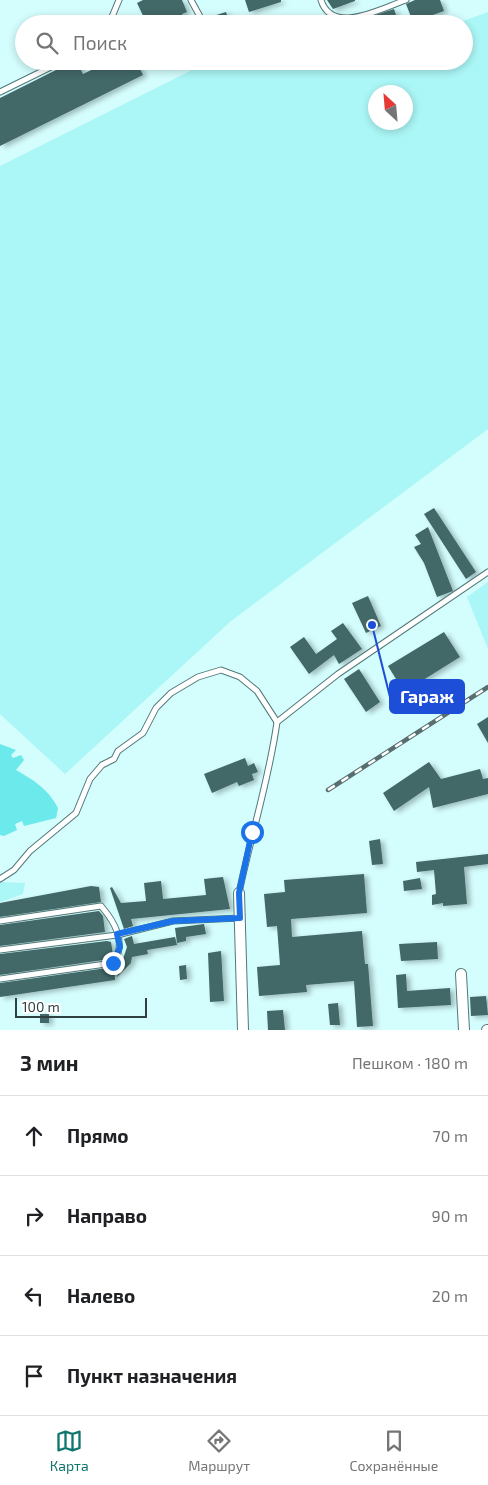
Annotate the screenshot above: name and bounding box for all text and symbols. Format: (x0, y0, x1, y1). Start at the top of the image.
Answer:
search box (15, 15, 473, 70)
icon: search (33, 29, 61, 57)
text: Поиск (73, 31, 127, 54)
north arrow (368, 85, 413, 130)
callout: Гараж (390, 680, 464, 713)
text: Гараж (400, 685, 454, 707)
route start (241, 821, 264, 844)
route end (102, 952, 125, 975)
scale bar (15, 995, 148, 1018)
text: 100 m (22, 998, 60, 1015)
text: 3 мин (20, 1050, 78, 1075)
text: Пешком · 180 m (352, 1053, 468, 1072)
icon: ahead (20, 1122, 48, 1150)
text: Прямо (67, 1124, 129, 1147)
text: 70 m (433, 1126, 468, 1145)
icon: right (20, 1202, 48, 1230)
text: Направо (67, 1204, 147, 1227)
text: 90 m (432, 1206, 468, 1225)
icon: left (20, 1282, 48, 1310)
text: Налево (67, 1284, 135, 1307)
text: 20 m (432, 1286, 468, 1305)
icon: arrive (20, 1362, 48, 1390)
text: Пункт назначения (67, 1364, 237, 1387)
tab: Карта (50, 1427, 89, 1474)
tab: Маршрут (188, 1427, 250, 1474)
tab: Сохранённые (350, 1427, 438, 1474)

